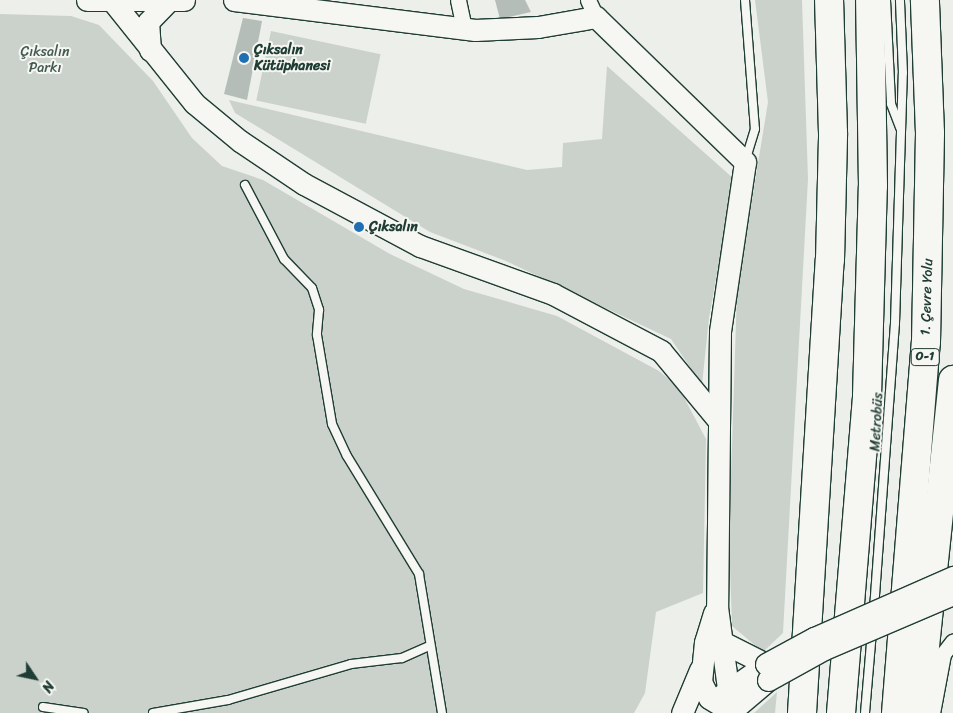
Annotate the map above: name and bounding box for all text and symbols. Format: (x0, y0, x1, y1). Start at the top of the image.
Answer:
place label: Çıksalın Kütüphanesi (254, 42, 330, 74)
park label: Çıksalın Parkı (21, 44, 69, 76)
marker: Çıksalın Kütüphanesi (238, 52, 250, 64)
place label: Çıksalın (369, 219, 418, 235)
marker: Çıksalın (353, 221, 365, 233)
street label: 1. Çevre Yolu (917, 258, 937, 336)
road number: O-1 (910, 348, 940, 367)
street label: Metrobüs (867, 392, 887, 452)
north arrow (10, 653, 60, 703)
text: N (35, 676, 61, 698)

